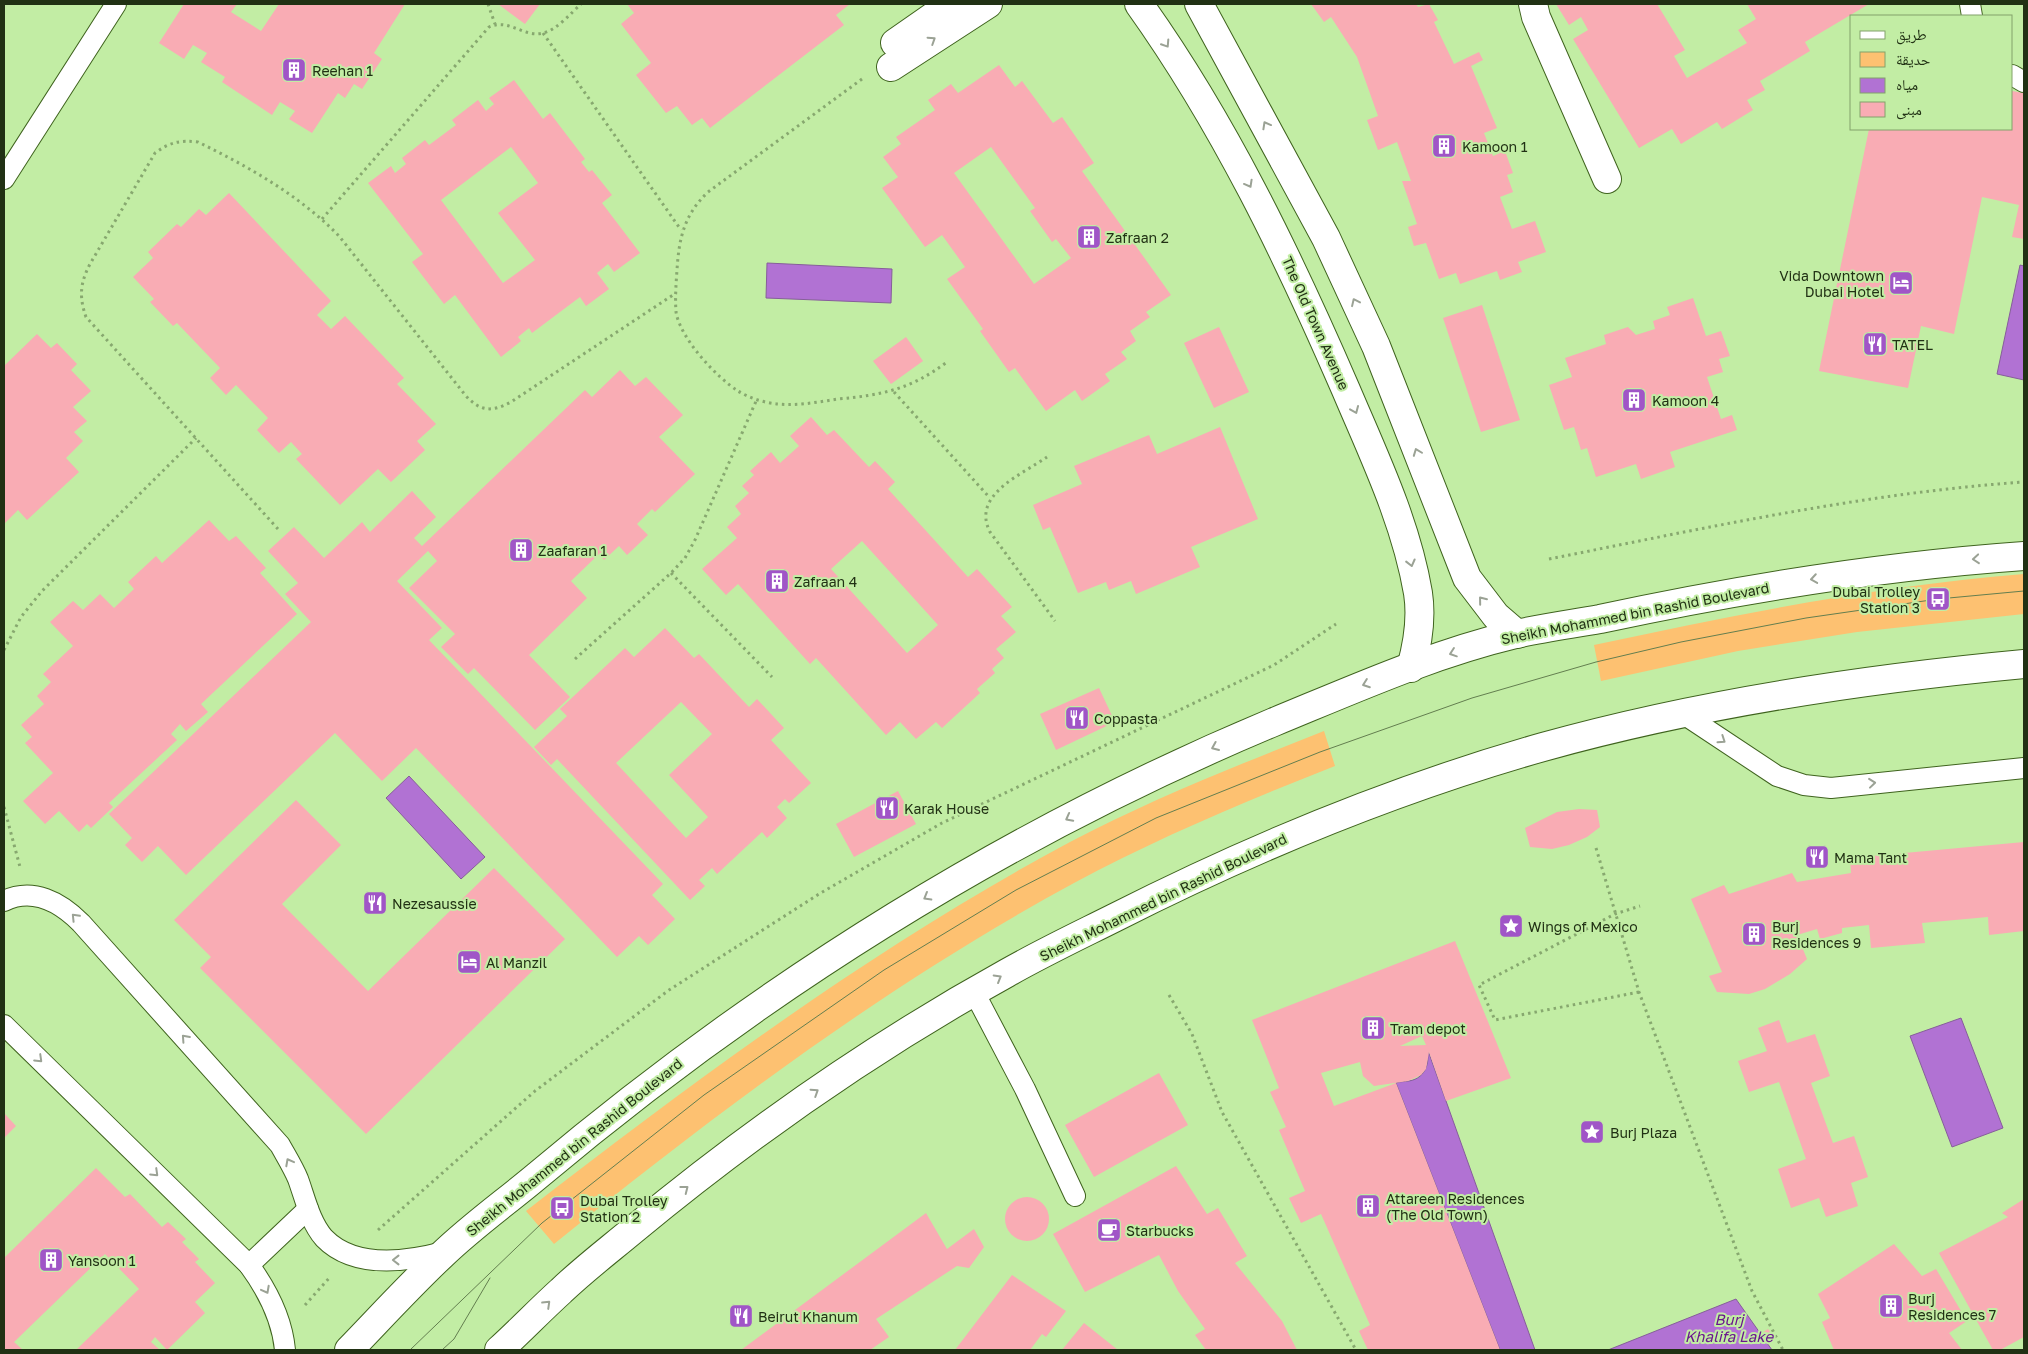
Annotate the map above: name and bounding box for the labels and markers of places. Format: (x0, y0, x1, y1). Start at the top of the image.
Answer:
building icon: Reehan 1 (281, 57, 307, 83)
place label: Reehan 1 (312, 62, 373, 79)
building icon: Kamoon 1 (1431, 133, 1457, 159)
place label: Kamoon 1 (1462, 138, 1528, 155)
building icon: Zafraan 2 (1076, 224, 1102, 250)
place label: Zafraan 2 (1106, 229, 1169, 246)
place label: Vida Downtown Dubai Hotel (1779, 267, 1884, 300)
hotel icon: Vida Downtown Dubai Hotel (1888, 270, 1914, 296)
restaurant icon: TATEL (1862, 331, 1888, 357)
place label: TATEL (1892, 336, 1933, 353)
building icon: Kamoon 4 (1621, 387, 1647, 413)
place label: Kamoon 4 (1652, 392, 1719, 409)
building icon: Zaafaran 1 (508, 537, 534, 563)
place label: Zaafaran 1 (538, 542, 607, 559)
building icon: Zafraan 4 (764, 568, 790, 594)
place label: Zafraan 4 (794, 573, 857, 590)
place label: Dubai Trolley Station 3 (1832, 583, 1920, 616)
bus stop icon: Dubai Trolley Station 3 (1925, 586, 1951, 612)
restaurant icon: Coppasta (1064, 705, 1090, 731)
place label: Coppasta (1094, 710, 1158, 727)
restaurant icon: Karak House (874, 795, 900, 821)
place label: Karak House (904, 800, 989, 817)
restaurant icon: Mama Tant (1804, 844, 1830, 870)
place label: Mama Tant (1834, 849, 1907, 866)
restaurant icon: Nezesaussie (362, 890, 388, 916)
place label: Nezesaussie (392, 895, 477, 912)
place icon: Wings of Mexico (1498, 913, 1524, 939)
place label: Wings of Mexico (1528, 918, 1638, 935)
place label: Burj Residences 9 (1772, 918, 1861, 951)
building icon: Burj Residences 9 (1741, 921, 1767, 947)
hotel icon: Al Manzil (456, 949, 482, 975)
place label: Al Manzil (486, 954, 547, 971)
building icon: Tram depot (1360, 1015, 1386, 1041)
place label: Tram depot (1390, 1020, 1466, 1037)
place icon: Burj Plaza (1579, 1119, 1605, 1145)
place label: Burj Plaza (1610, 1124, 1677, 1141)
place label: Attareen Residences (The Old Town) (1386, 1190, 1525, 1223)
place label: Dubai Trolley Station 2 (580, 1192, 668, 1225)
building icon: Attareen Residences (The Old Town) (1355, 1193, 1381, 1219)
bus stop icon: Dubai Trolley Station 2 (549, 1195, 575, 1221)
cafe icon: Starbucks (1096, 1217, 1122, 1243)
place label: Starbucks (1126, 1222, 1194, 1239)
building icon: Yansoon 1 (38, 1247, 64, 1273)
place label: Yansoon 1 (68, 1252, 136, 1269)
place label: Burj Residences 7 (1908, 1290, 1996, 1323)
building icon: Burj Residences 7 (1878, 1293, 1904, 1319)
restaurant icon: Beirut Khanum (728, 1303, 754, 1329)
place label: Beirut Khanum (758, 1308, 858, 1325)

